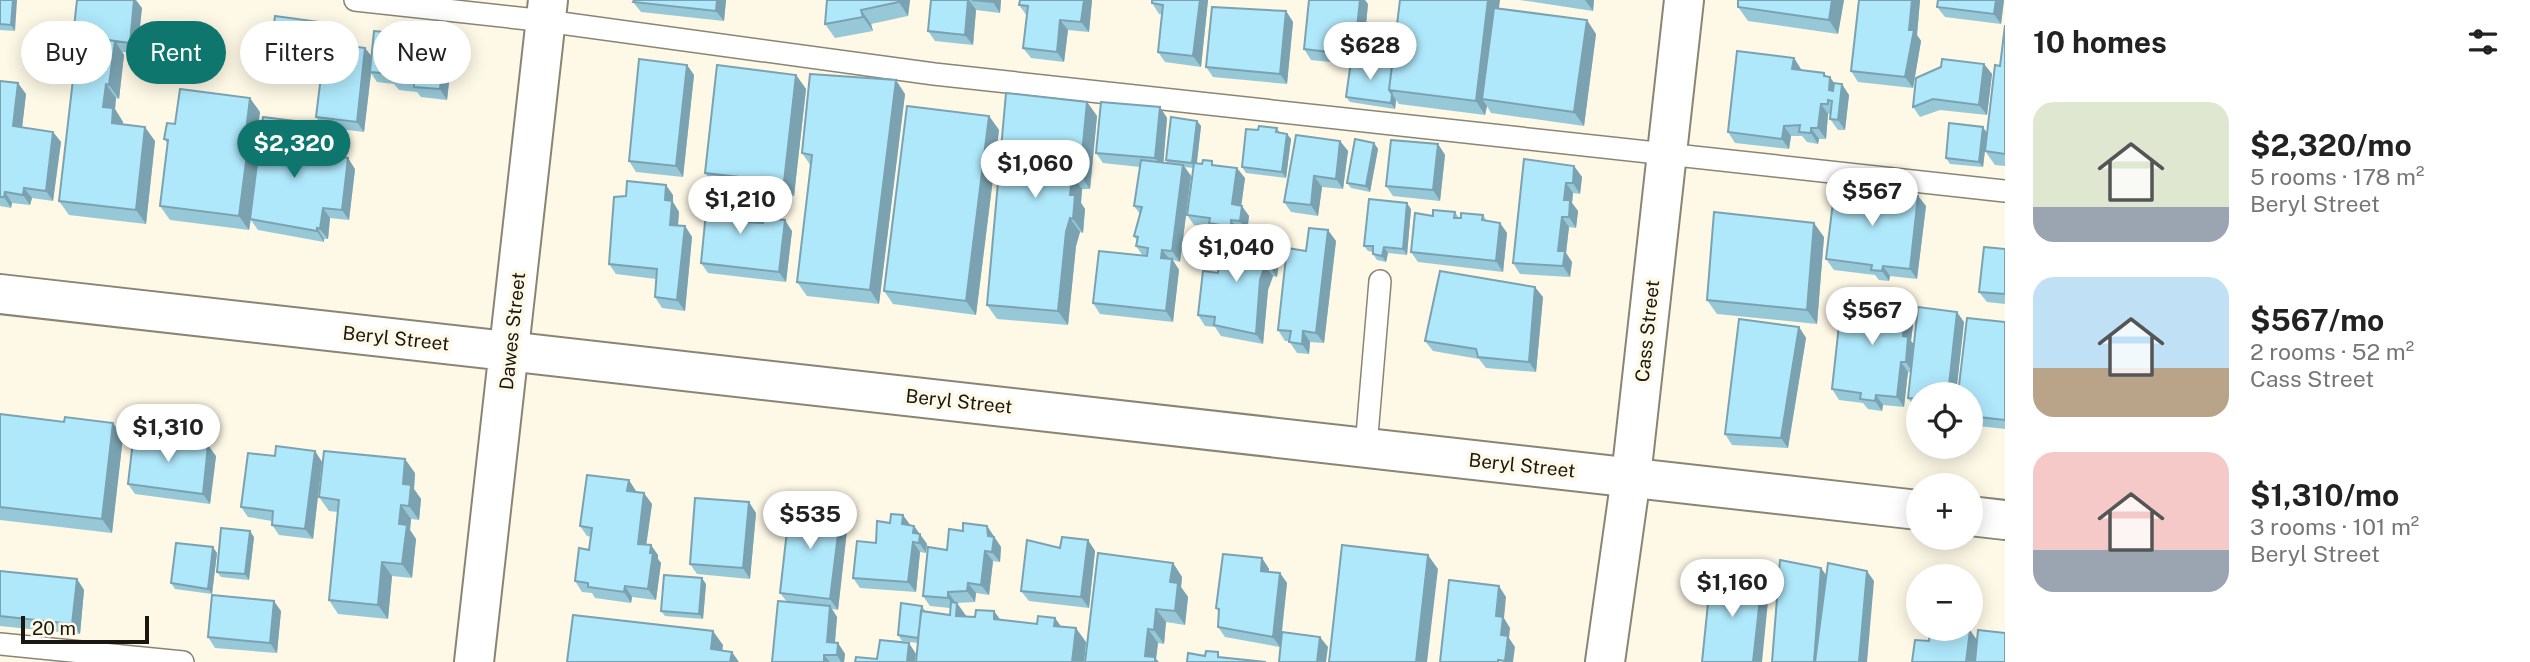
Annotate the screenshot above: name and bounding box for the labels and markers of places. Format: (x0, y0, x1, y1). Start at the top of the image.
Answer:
pin: $628 (1329, 22, 1411, 82)
pin: $2,320 (237, 120, 351, 180)
pin: $1,060 (978, 140, 1092, 200)
pin: $567 (1831, 168, 1913, 228)
pin: $1,210 (683, 176, 797, 236)
pin: $1,040 (1179, 224, 1293, 284)
pin: $567 (1831, 288, 1913, 347)
pin: $1,310 (111, 405, 225, 464)
pin: $535 (769, 491, 851, 551)
pin: $1,160 (1675, 560, 1789, 619)

